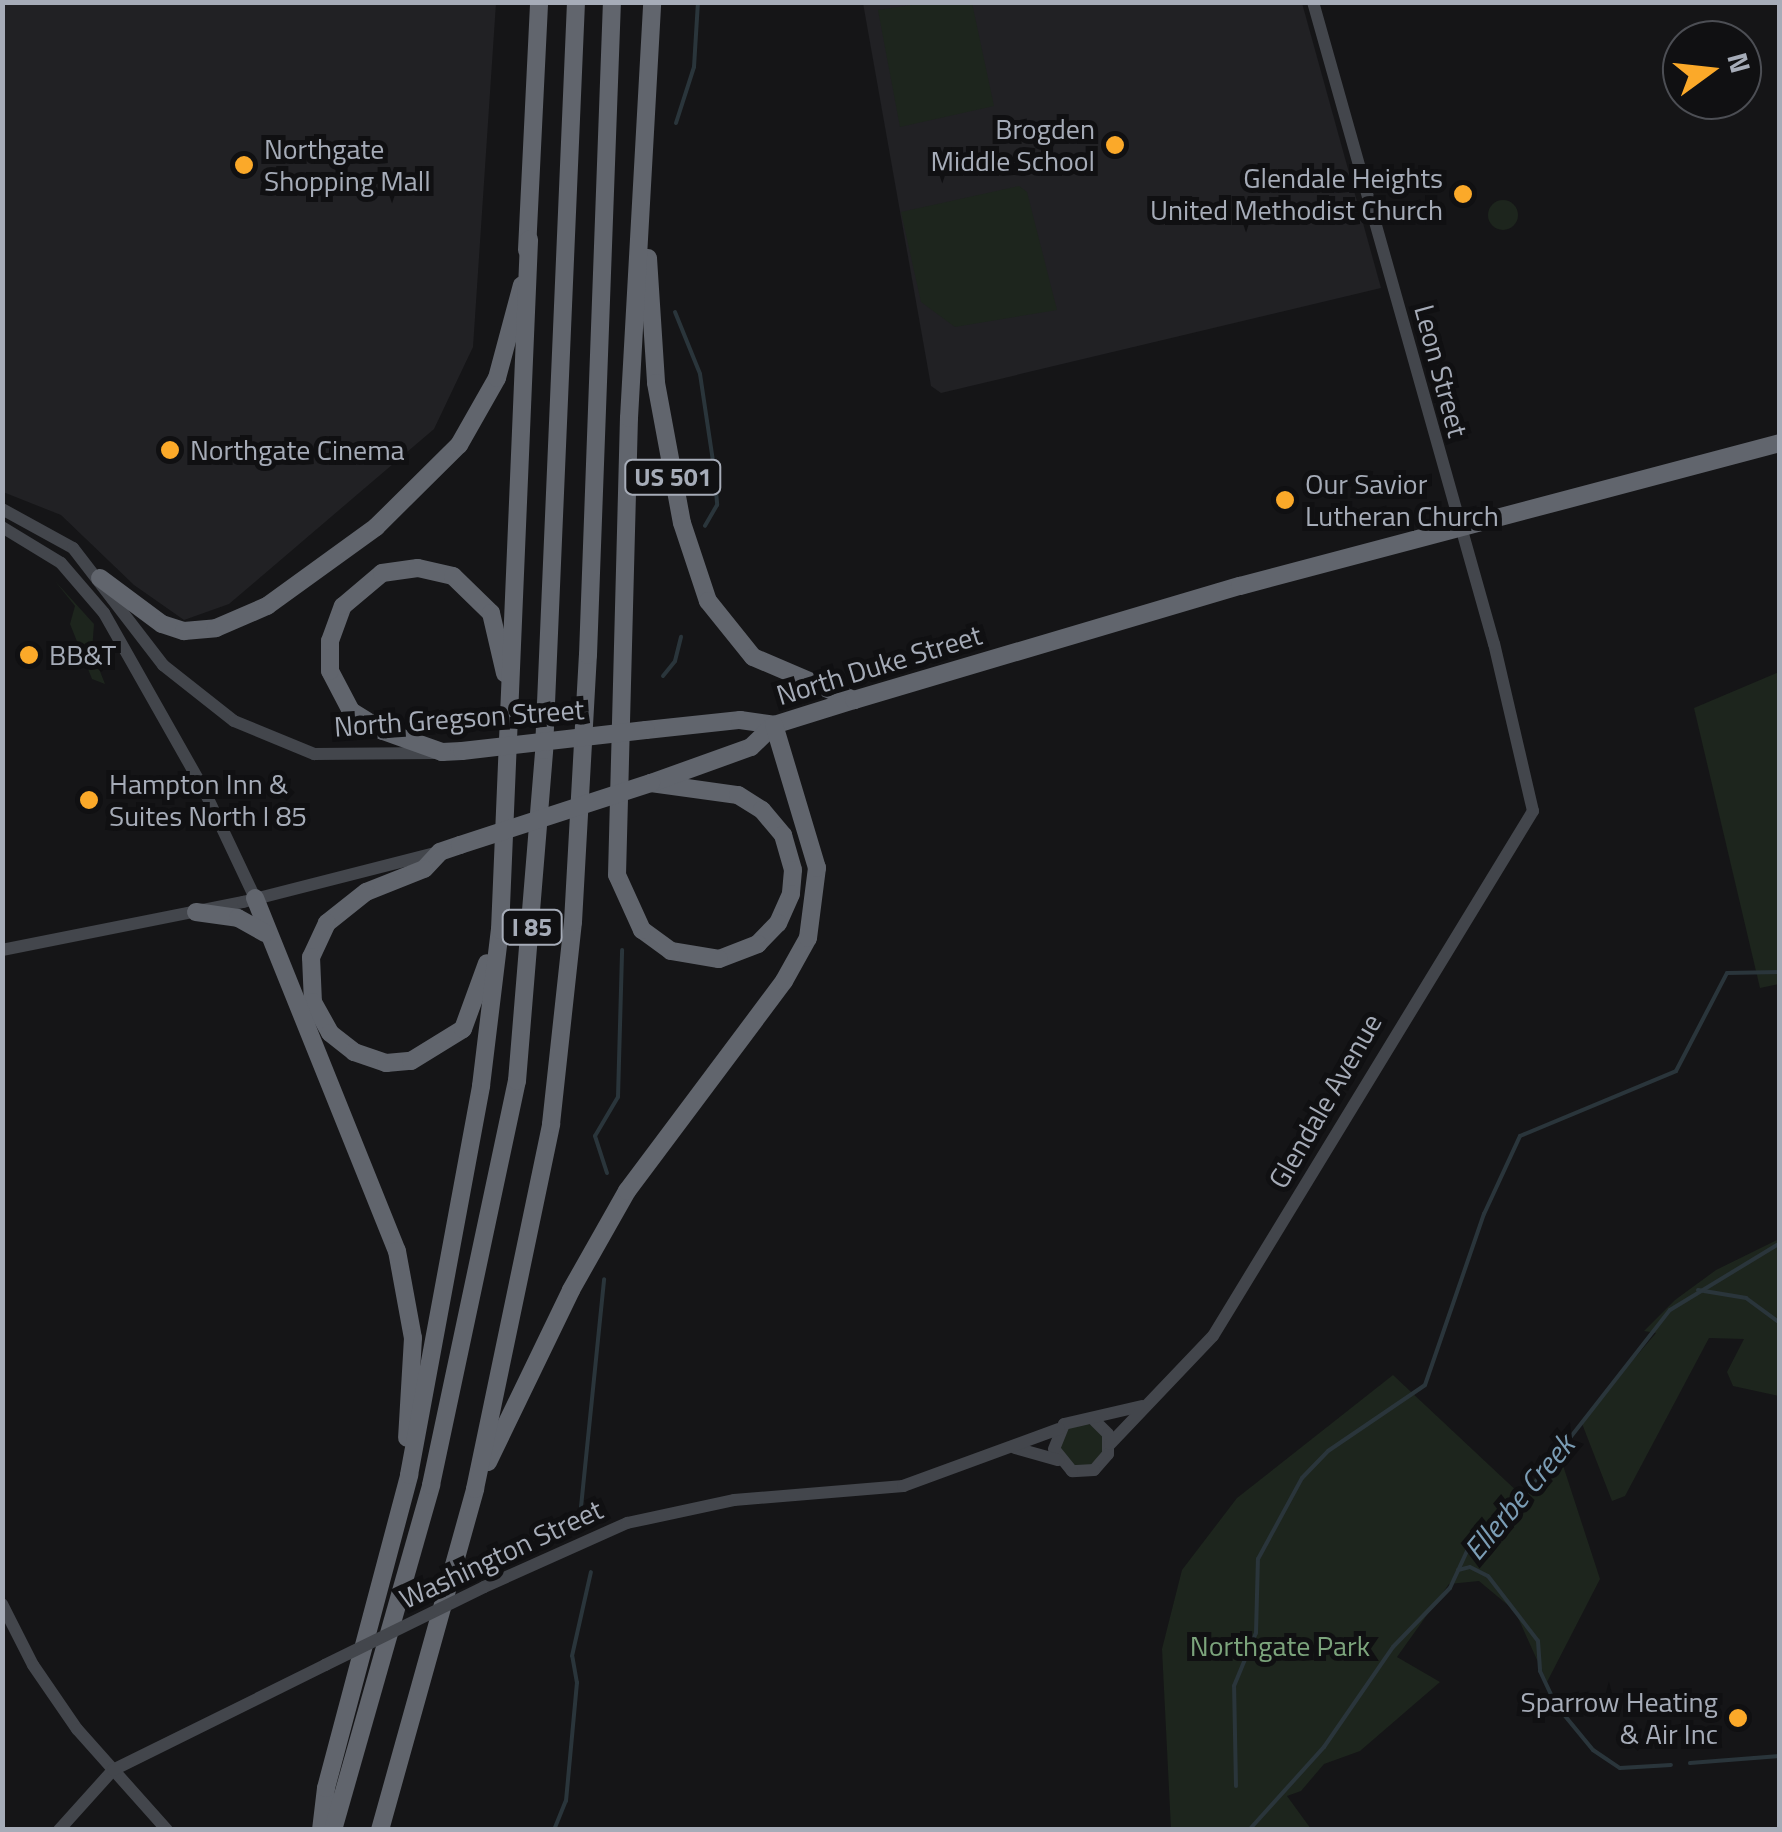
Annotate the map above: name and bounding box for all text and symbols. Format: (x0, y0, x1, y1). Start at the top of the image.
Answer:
north arrow (1662, 20, 1762, 120)
text: N (1716, 48, 1763, 78)
place label: Brogden Middle School (931, 112, 1095, 178)
place label: Northgate Shopping Mall (264, 132, 431, 198)
marker: Brogden Middle School (1104, 134, 1126, 156)
marker: Northgate Shopping Mall (233, 154, 255, 176)
place label: Glendale Heights United Methodist Church (1150, 161, 1443, 227)
marker: Glendale Heights United Methodist Church (1452, 183, 1474, 205)
street label: Leon Street (1407, 301, 1475, 441)
place label: Northgate Cinema (190, 433, 405, 467)
marker: Northgate Cinema (159, 439, 181, 461)
road number: US 501 (623, 457, 723, 497)
place label: Our Savior Lutheran Church (1305, 467, 1499, 533)
marker: Our Savior Lutheran Church (1274, 489, 1296, 511)
street label: North Duke Street (772, 618, 986, 712)
place label: BB&T (49, 638, 116, 672)
marker: BB&T (18, 644, 40, 666)
street label: North Gregson Street (333, 692, 585, 744)
place label: Hampton Inn & Suites North I 85 (109, 767, 307, 833)
marker: Hampton Inn & Suites North I 85 (78, 789, 100, 811)
road number: I 85 (500, 907, 564, 947)
street label: Glendale Avenue (1261, 1008, 1389, 1194)
water label: Ellerbe Creek (1456, 1427, 1582, 1567)
street label: Washington Street (394, 1492, 608, 1616)
park label: Northgate Park (1190, 1629, 1370, 1663)
place label: Sparrow Heating & Air Inc (1520, 1685, 1718, 1751)
marker: Sparrow Heating & Air Inc (1727, 1707, 1749, 1729)

